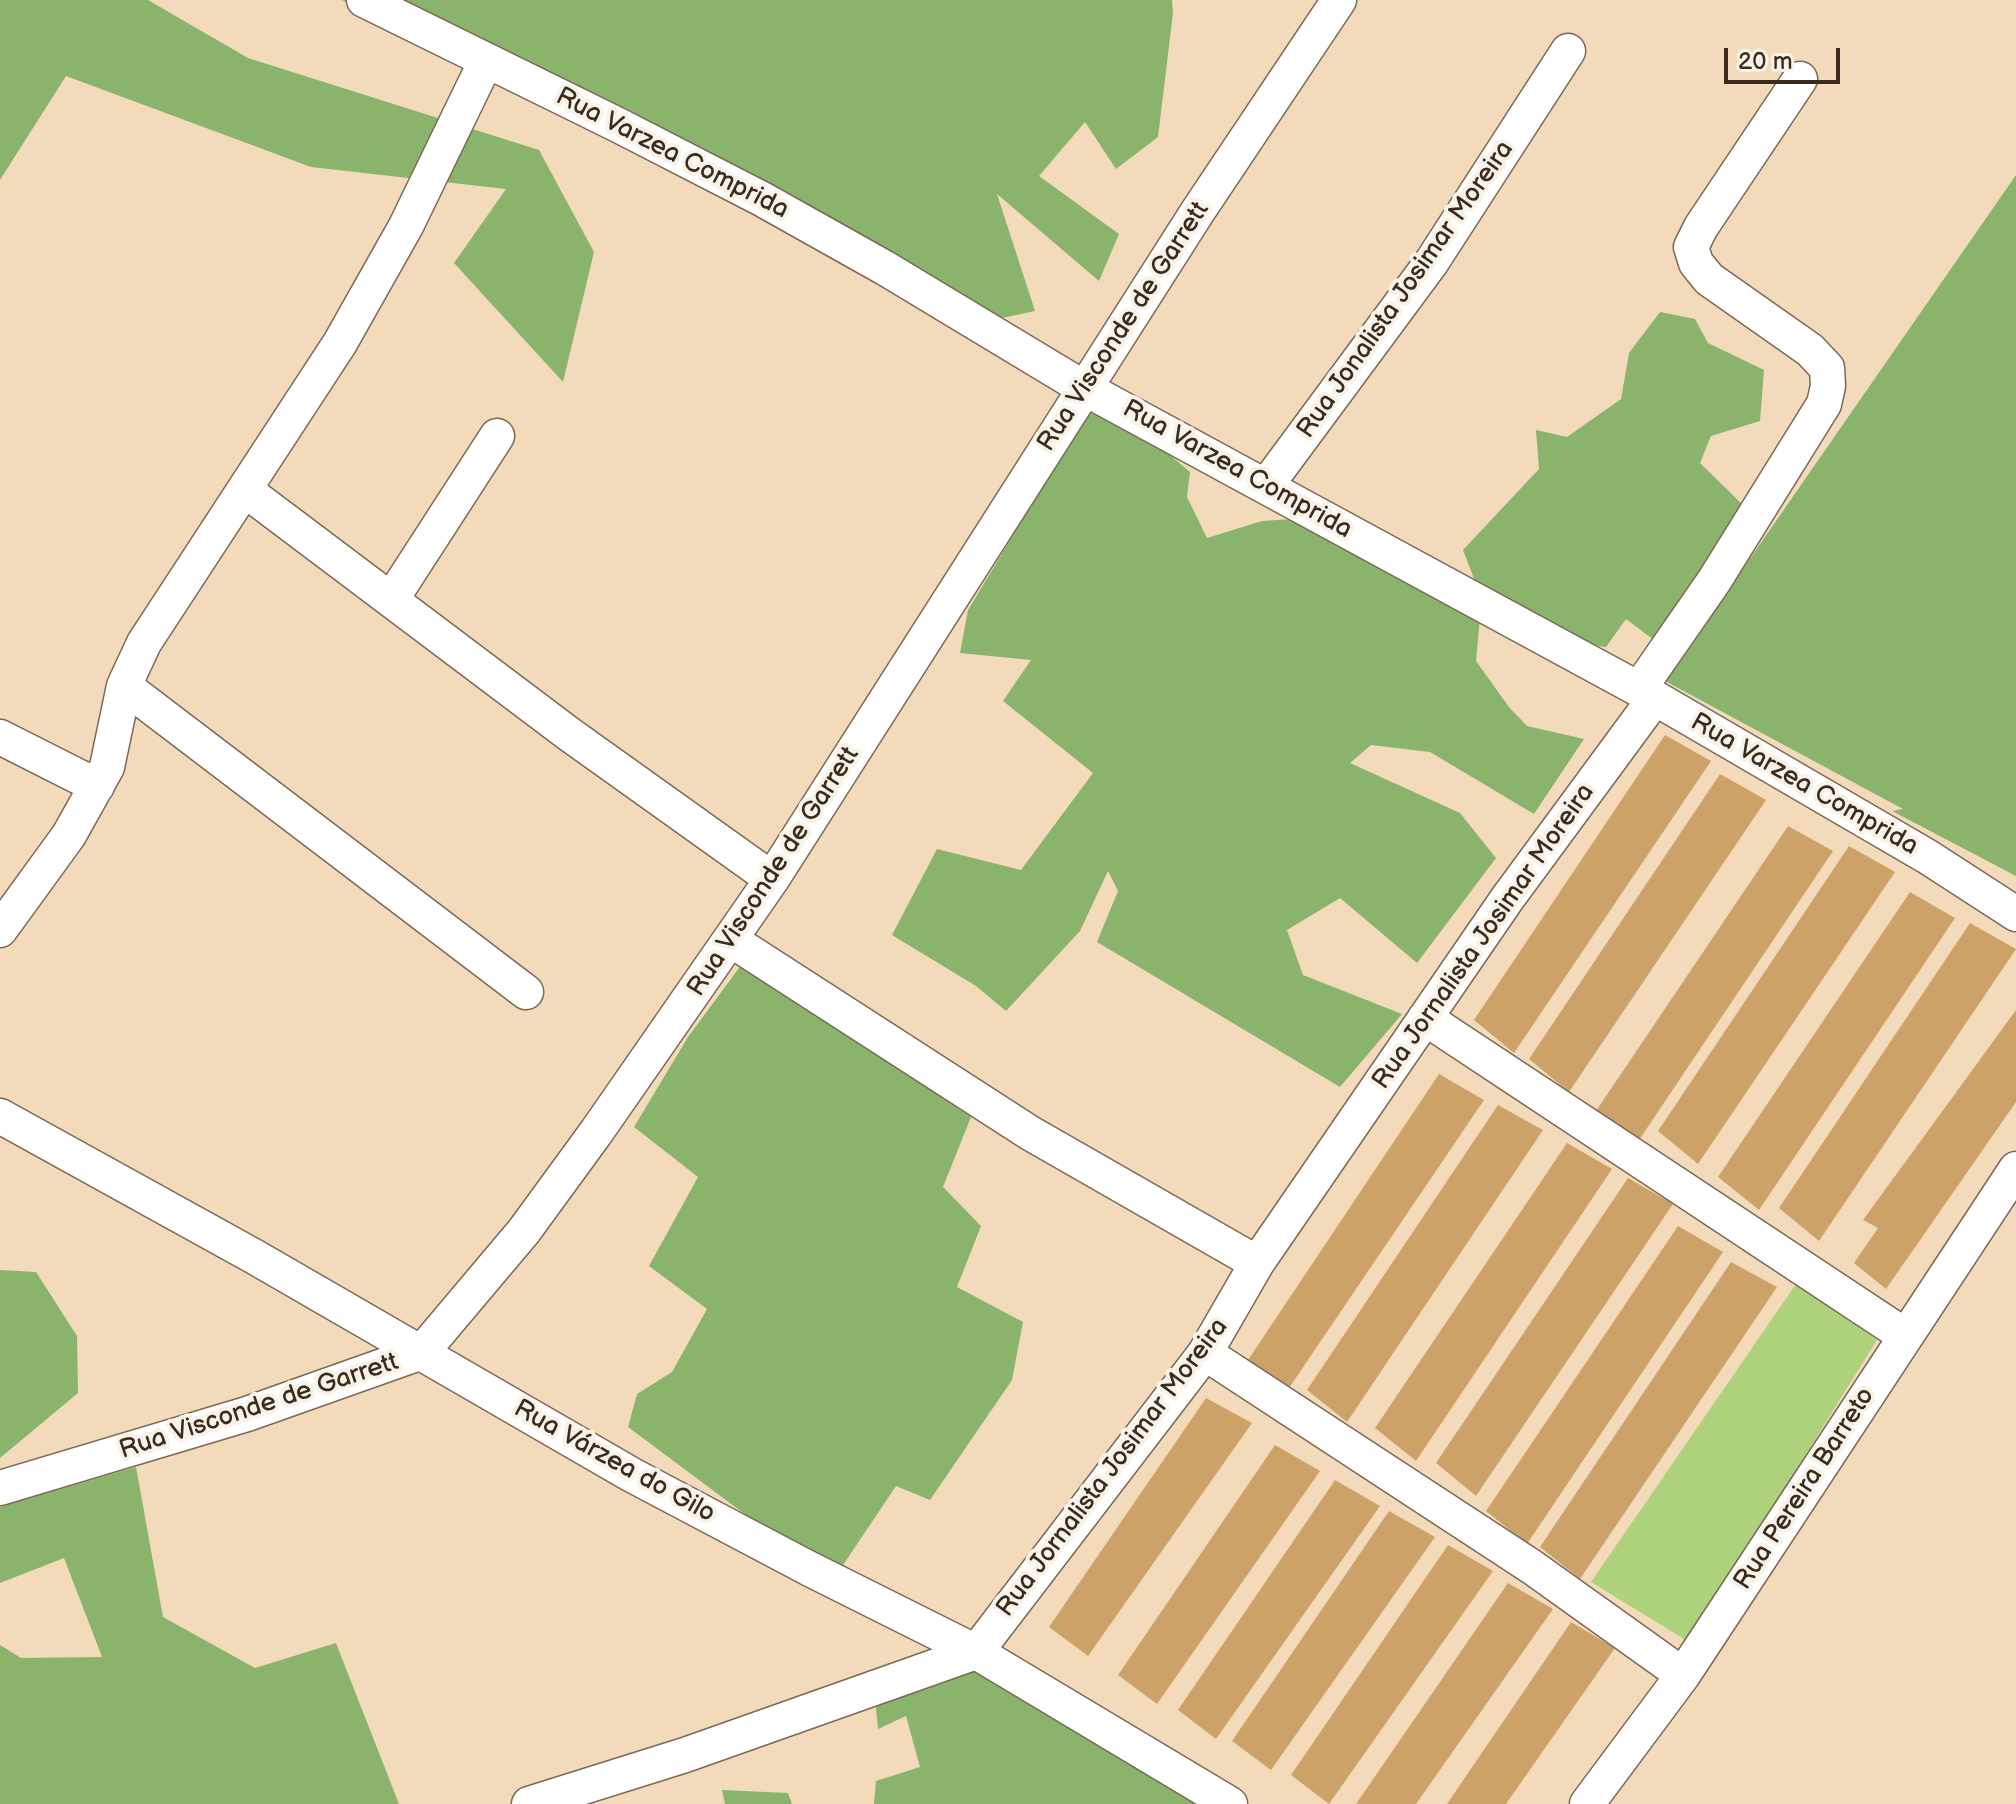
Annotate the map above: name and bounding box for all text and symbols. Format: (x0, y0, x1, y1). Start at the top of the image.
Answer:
scale bar (1728, 32, 1844, 82)
text: 20 m (1738, 47, 1793, 76)
street label: Rua Varzea Comprida (550, 82, 794, 226)
street label: Rua Jonalista Josimar Moreira (1291, 135, 1521, 445)
street label: Rua Visconde de Garrett (1032, 196, 1216, 458)
street label: Rua Varzea Comprida (1117, 394, 1357, 546)
street label: Rua Varzea Comprida (1685, 707, 1923, 863)
street label: Rua Visconde de Garrett (682, 741, 866, 1003)
street label: Rua Jornalista Josimar Moreira (1366, 778, 1602, 1096)
street label: Rua Jornalista Josimar Moreira (991, 1313, 1235, 1623)
street label: Rua Visconde de Garrett (116, 1347, 402, 1467)
street label: Rua Pereira Barreto (1728, 1382, 1882, 1596)
street label: Rua Várzea do Gilo (508, 1394, 720, 1530)

